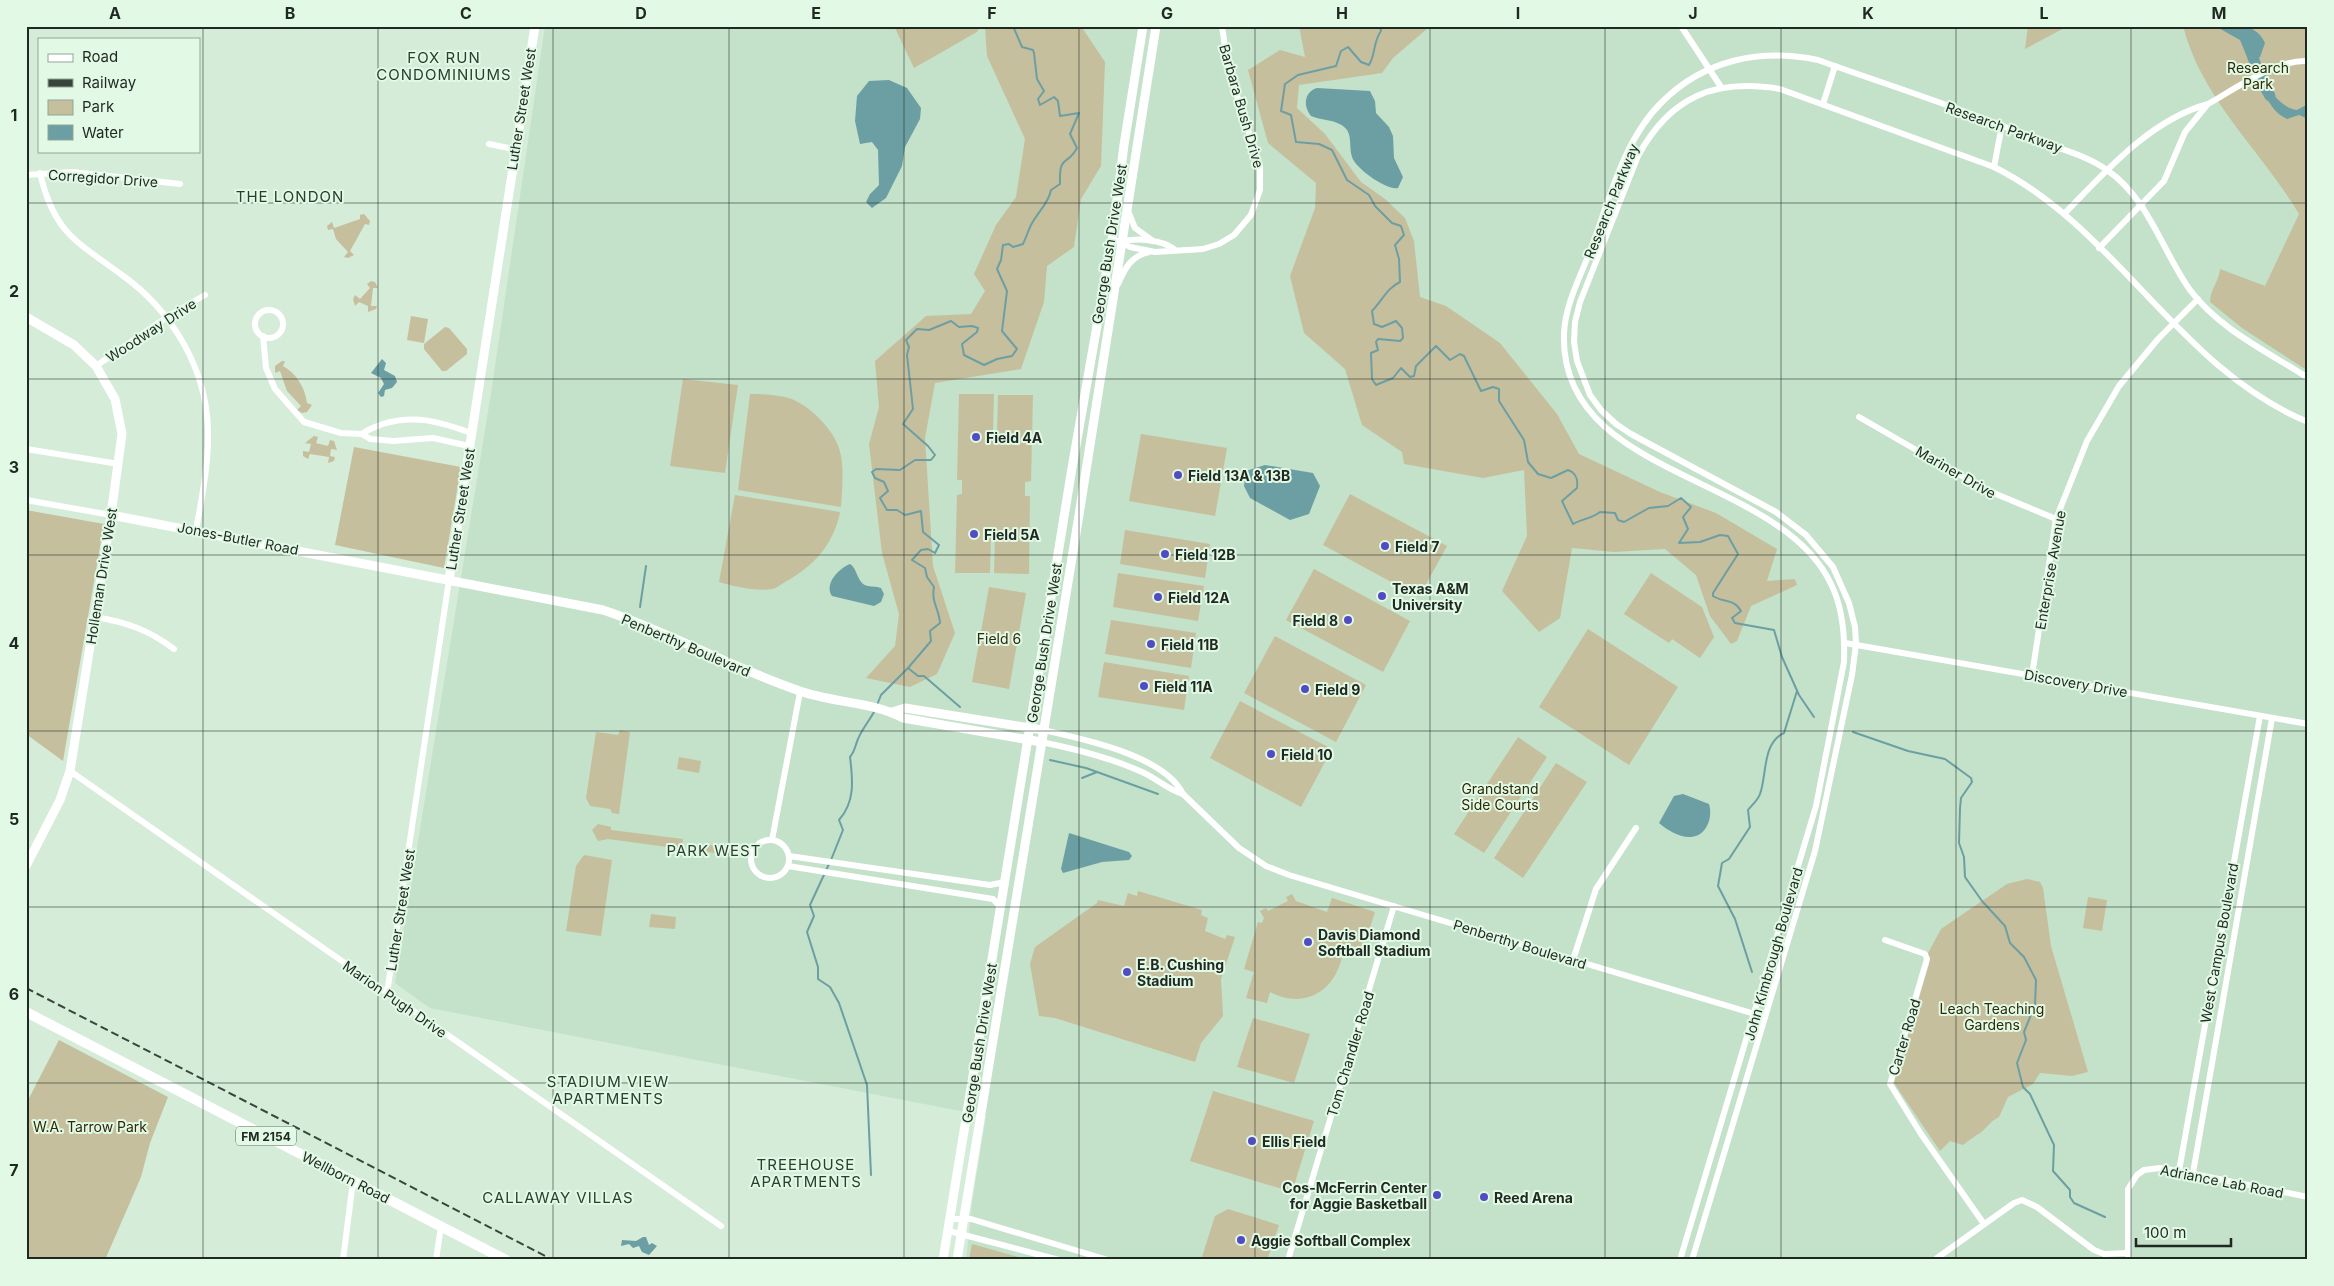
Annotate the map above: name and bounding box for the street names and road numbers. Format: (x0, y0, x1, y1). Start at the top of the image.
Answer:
street label: Barbara Bush Drive (1216, 42, 1268, 170)
street label: Luther Street West (503, 46, 539, 171)
street label: Research Parkway (1943, 98, 2065, 156)
street label: Research Parkway (1580, 141, 1642, 261)
street label: George Bush Drive West (1088, 162, 1130, 325)
street label: Corregidor Drive (47, 166, 159, 190)
street label: Woodway Drive (103, 295, 199, 365)
street label: Mariner Drive (1913, 442, 1999, 502)
street label: Luther Street West (442, 446, 478, 571)
street label: Holleman Drive West (82, 506, 120, 645)
street label: Enterprise Avenue (2031, 509, 2069, 631)
street label: Jones-Butler Road (176, 518, 300, 558)
street label: George Bush Drive West (1023, 561, 1065, 724)
street label: Penberthy Boulevard (619, 610, 753, 680)
street label: Discovery Drive (2023, 666, 2129, 700)
street label: Luther Street West (382, 847, 418, 972)
street label: West Campus Boulevard (2197, 862, 2241, 1024)
street label: John Kimbrough Boulevard (1740, 865, 1806, 1043)
street label: Penberthy Boulevard (1451, 916, 1589, 972)
street label: Marion Pugh Drive (340, 957, 450, 1041)
street label: George Bush Drive West (958, 961, 1000, 1124)
street label: Tom Chandler Road (1323, 989, 1377, 1119)
street label: Carter Road (1884, 997, 1924, 1077)
road number: FM 2154 (236, 1126, 296, 1146)
street label: Wellborn Road (299, 1148, 393, 1206)
street label: Adriance Lab Road (2159, 1161, 2285, 1201)

